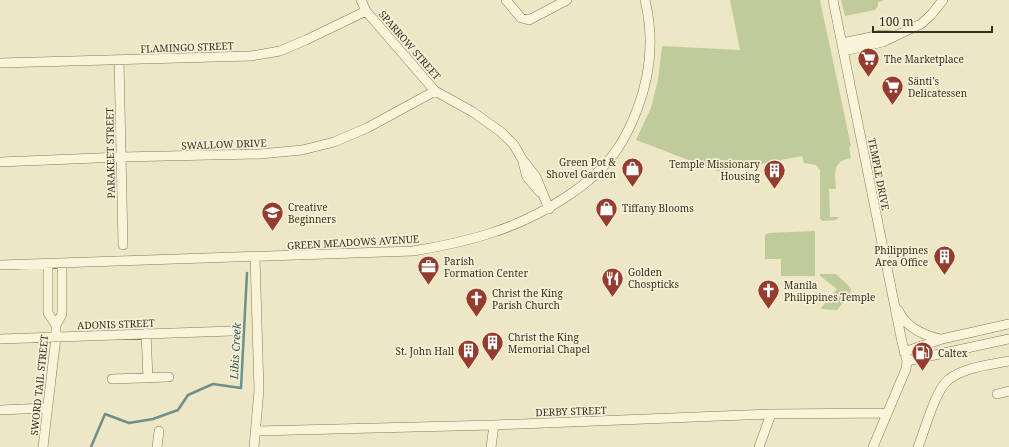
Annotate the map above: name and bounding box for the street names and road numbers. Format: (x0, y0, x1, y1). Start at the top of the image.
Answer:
street label: SPARROW STREET (376, 7, 444, 83)
street label: FLAMINGO STREET (140, 38, 234, 56)
street label: PARAKEET STREET (102, 107, 118, 199)
street label: SWALLOW DRIVE (181, 136, 267, 152)
street label: TEMPLE DRIVE (865, 137, 893, 211)
street label: GREEN MEADOWS AVENUE (287, 232, 419, 252)
street label: ADONIS STREET (77, 316, 155, 332)
street label: SWORD TAIL STREET (27, 334, 51, 436)
street label: DERBY STREET (535, 403, 607, 419)

